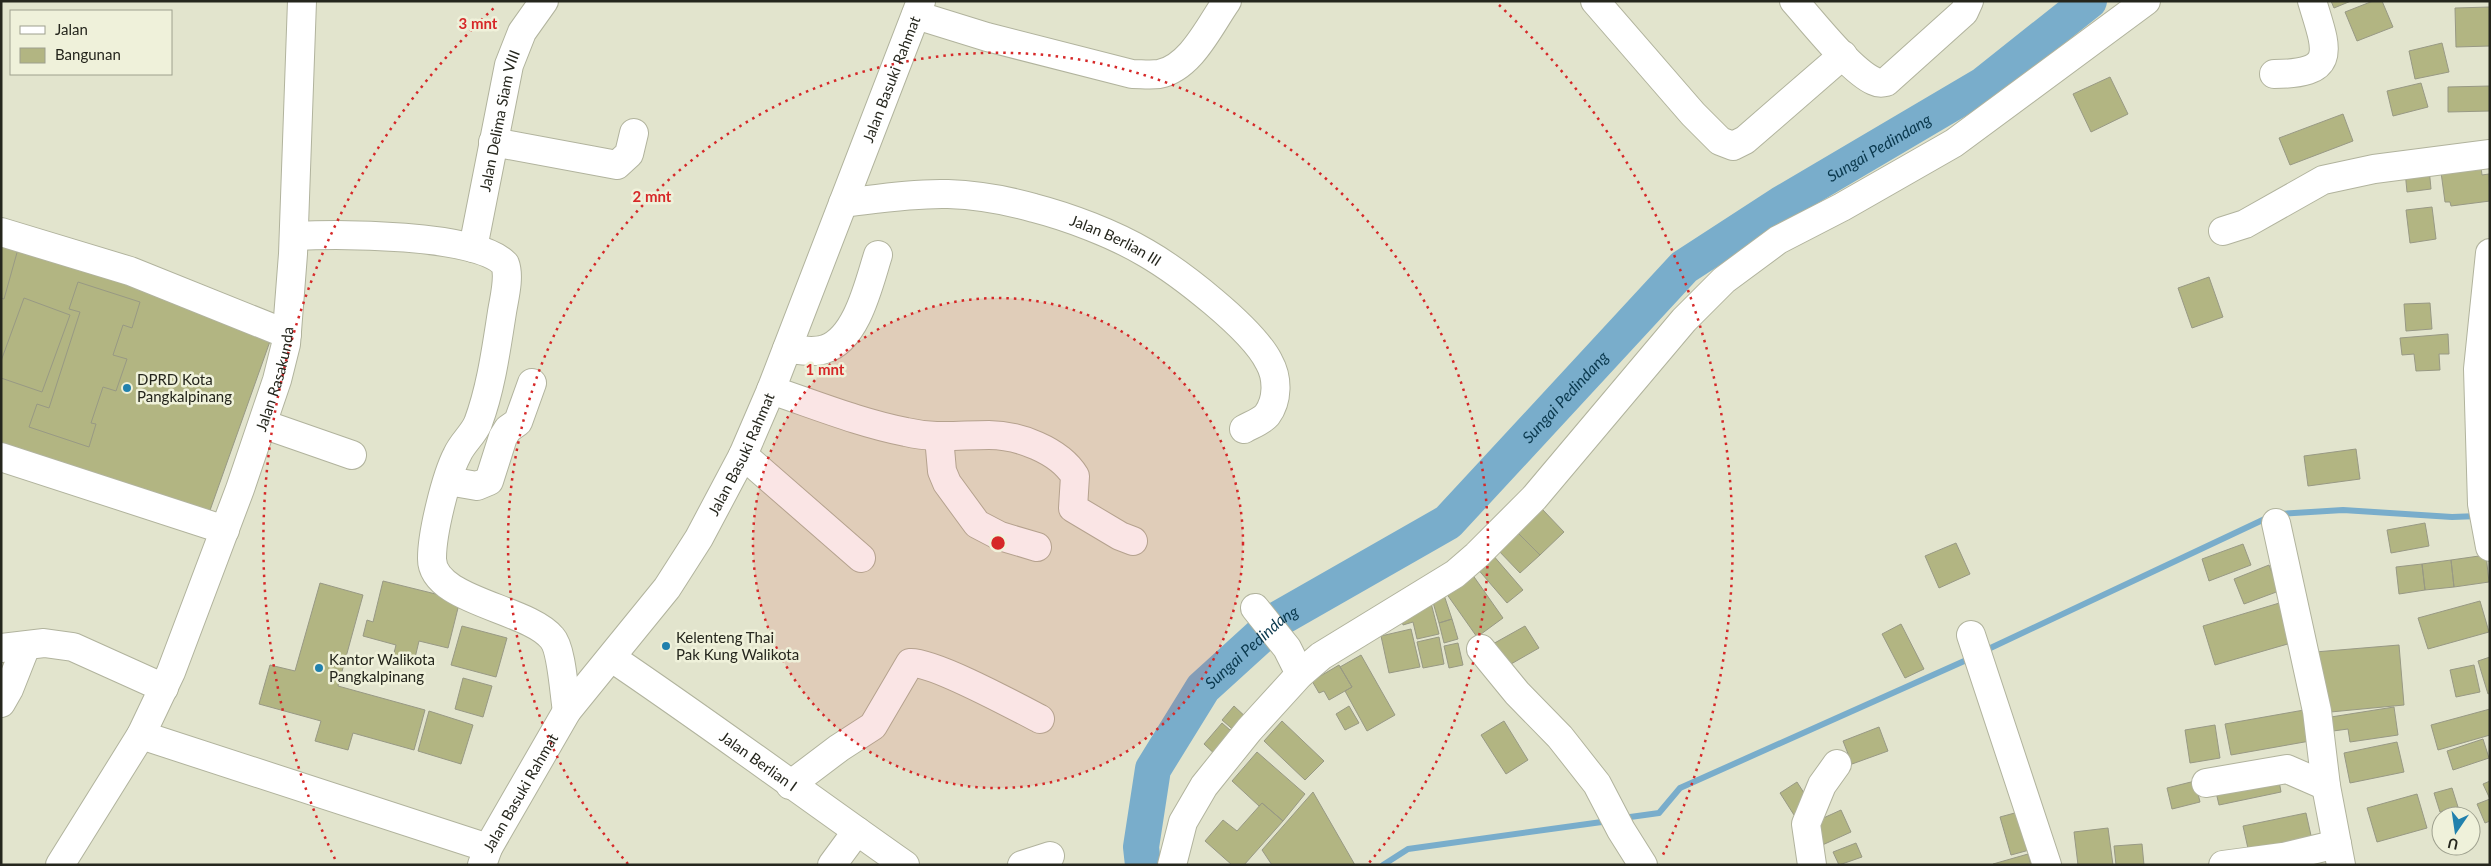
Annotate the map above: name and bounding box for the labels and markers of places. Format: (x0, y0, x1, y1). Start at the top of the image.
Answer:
place label: DPRD Kota Pangkalpinang (137, 370, 232, 405)
marker: DPRD Kota Pangkalpinang (121, 382, 133, 394)
centre of rings (989, 534, 1007, 552)
place label: Kelenteng Thai Pak Kung Walikota (676, 628, 799, 663)
marker: Kelenteng Thai Pak Kung Walikota (660, 640, 672, 652)
place label: Kantor Walikota Pangkalpinang (329, 650, 435, 685)
marker: Kantor Walikota Pangkalpinang (313, 662, 325, 674)

